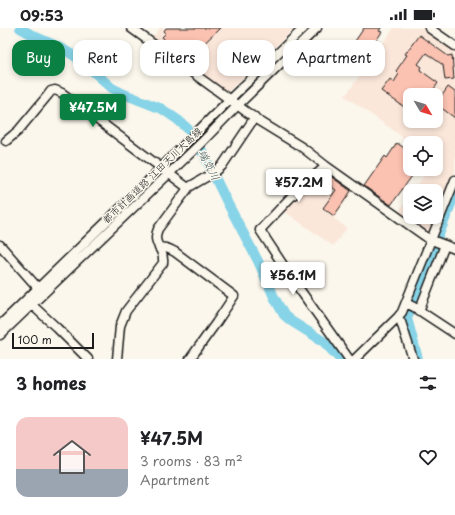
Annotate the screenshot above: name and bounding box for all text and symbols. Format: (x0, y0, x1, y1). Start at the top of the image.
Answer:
text: 09:53 (20, 3, 64, 26)
chip: Buy (12, 40, 65, 76)
chip: Rent (73, 40, 132, 76)
chip: Filters (140, 40, 209, 76)
chip: New (217, 40, 275, 76)
chip: Apartment (283, 40, 385, 76)
north arrow (403, 88, 443, 128)
map controls (403, 88, 443, 224)
pin: ¥47.5M (60, 94, 126, 128)
text: ¥47.5M (69, 97, 117, 116)
street label: 都市計画道路 江田天川大島線 (99, 123, 205, 226)
button: locate (403, 136, 443, 176)
water label: 端気川 (194, 146, 225, 183)
pin: ¥57.2M (266, 169, 332, 203)
text: ¥57.2M (275, 172, 323, 191)
button: layers (403, 184, 443, 224)
pin: ¥56.1M (260, 262, 326, 296)
text: ¥56.1M (270, 265, 316, 284)
scale bar (12, 331, 94, 350)
text: 100 m (18, 331, 52, 348)
text: 3 homes (16, 370, 86, 396)
icon: filters (417, 372, 439, 394)
text: ¥47.5M (140, 425, 203, 451)
icon: home (48, 433, 96, 481)
icon: heart (417, 446, 439, 468)
text: 3 rooms · 83 m² (140, 451, 243, 470)
text: Apartment (140, 470, 209, 489)

